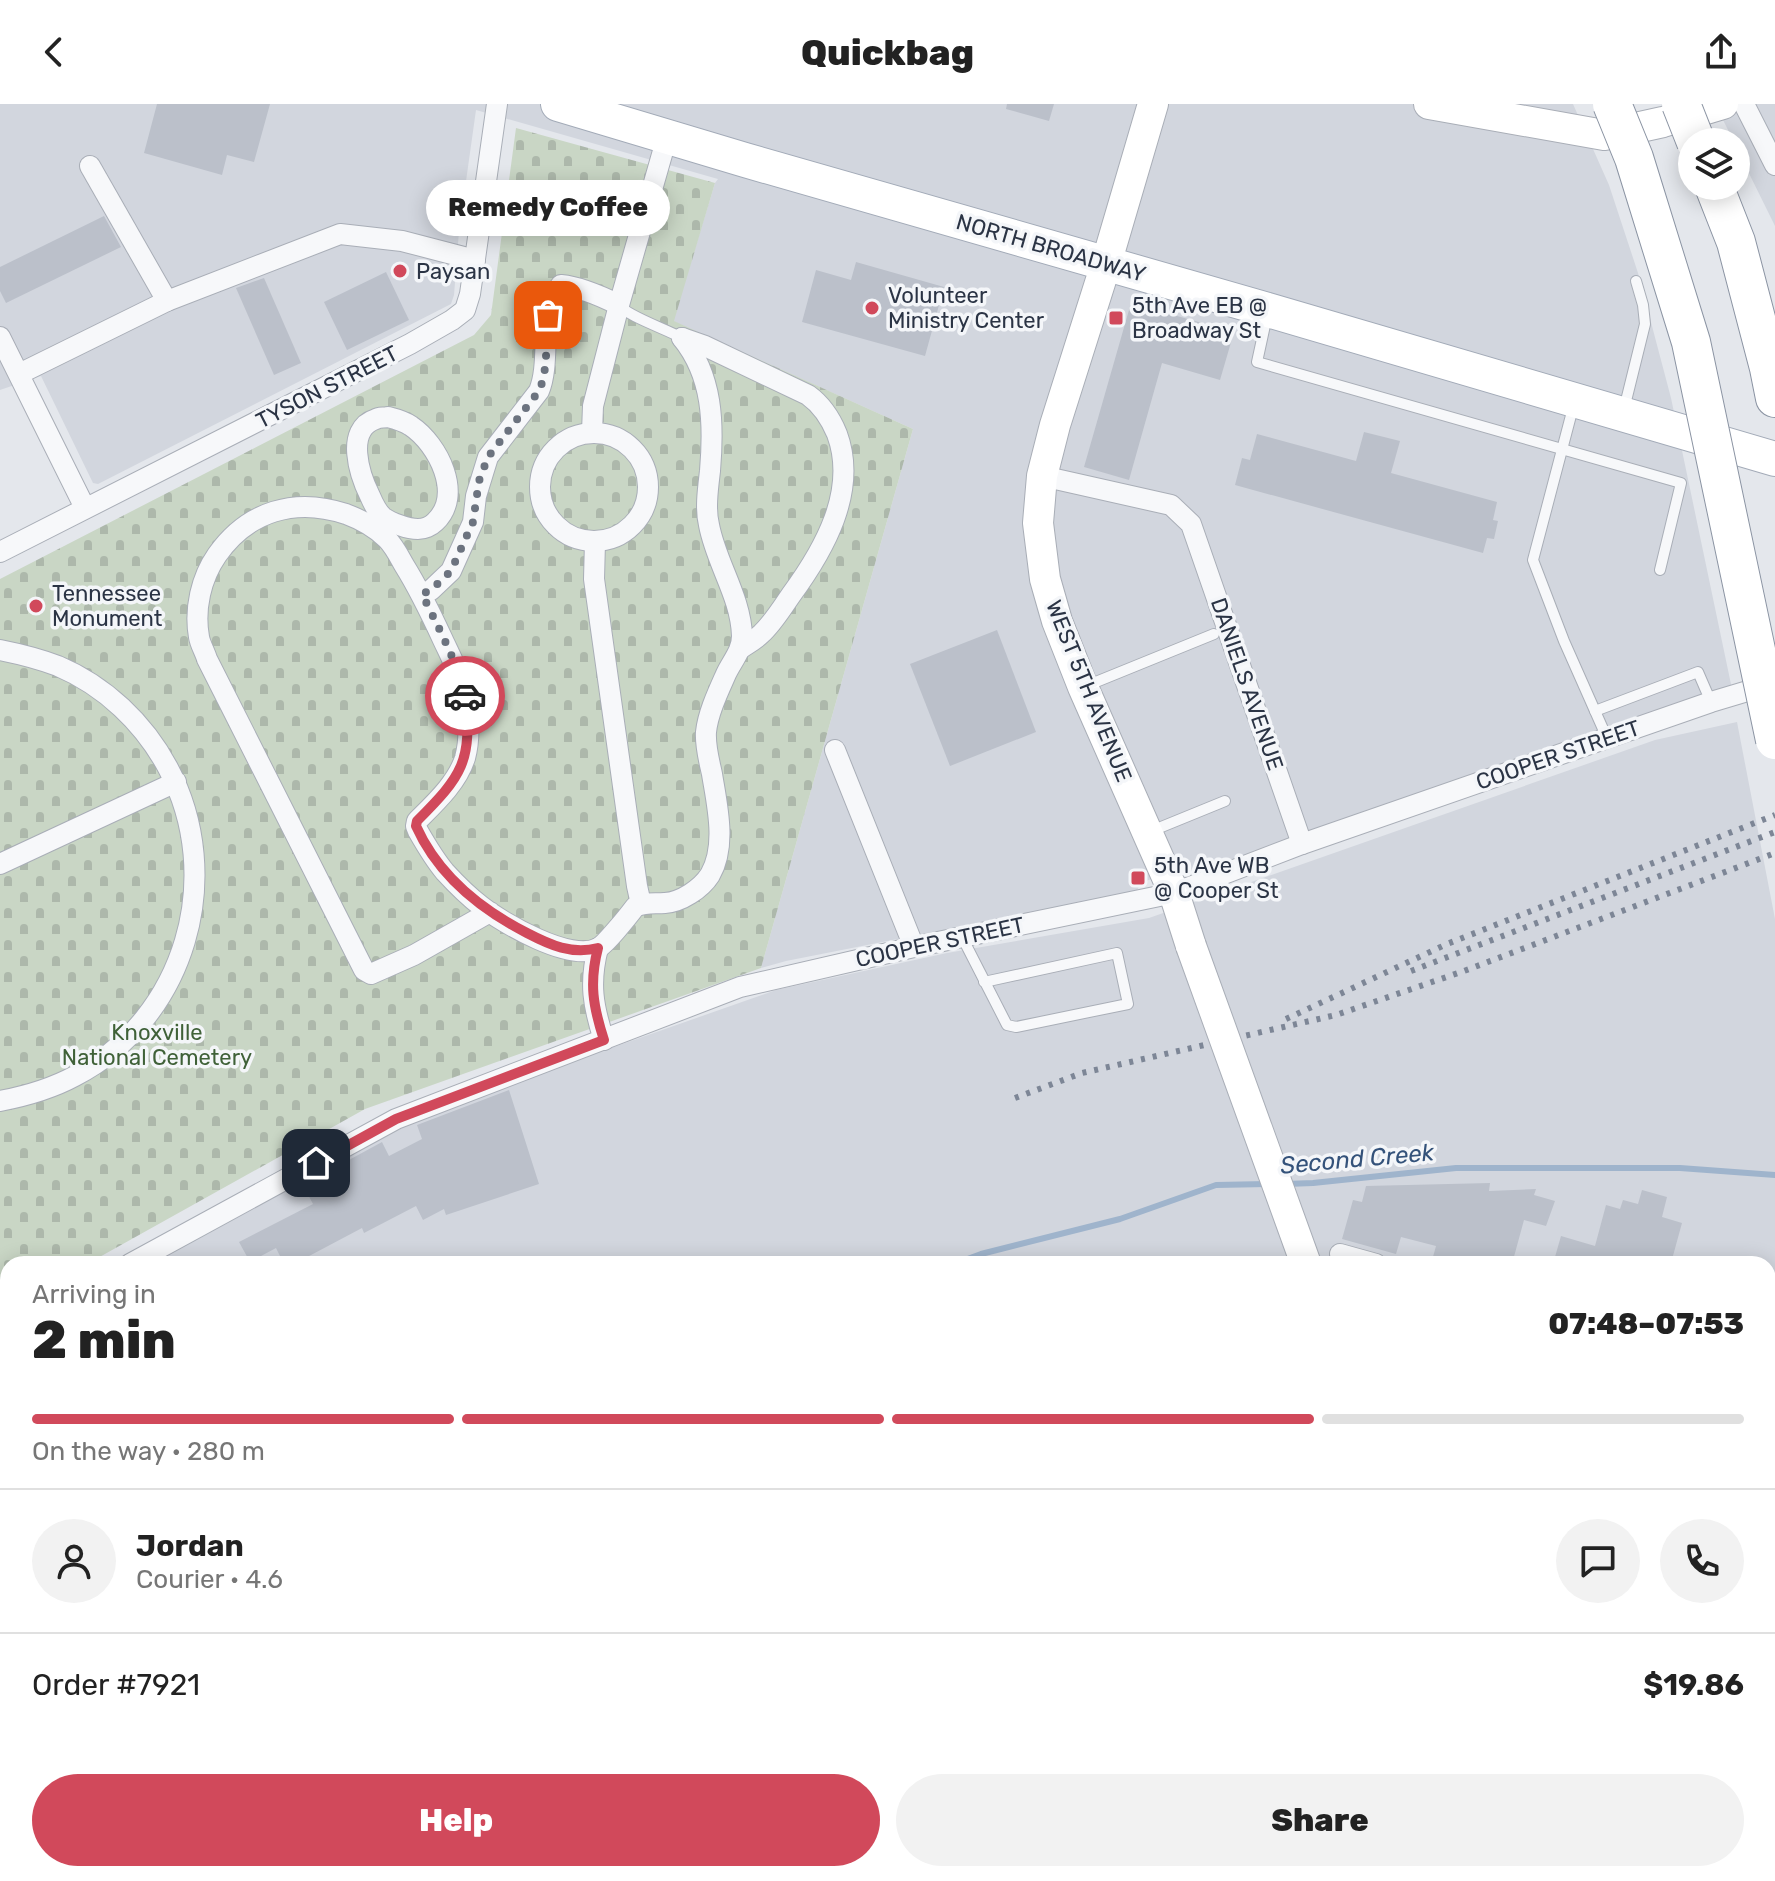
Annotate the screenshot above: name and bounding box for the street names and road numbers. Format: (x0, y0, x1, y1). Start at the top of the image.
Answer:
street label: NORTH BROADWAY (953, 208, 1149, 288)
street label: TYSON STREET (251, 339, 403, 434)
street label: DANIELS AVENUE (1205, 594, 1289, 774)
street label: WEST 5TH AVENUE (1040, 596, 1138, 786)
street label: COOPER STREET (1472, 714, 1644, 796)
street label: COOPER STREET (853, 911, 1027, 973)

